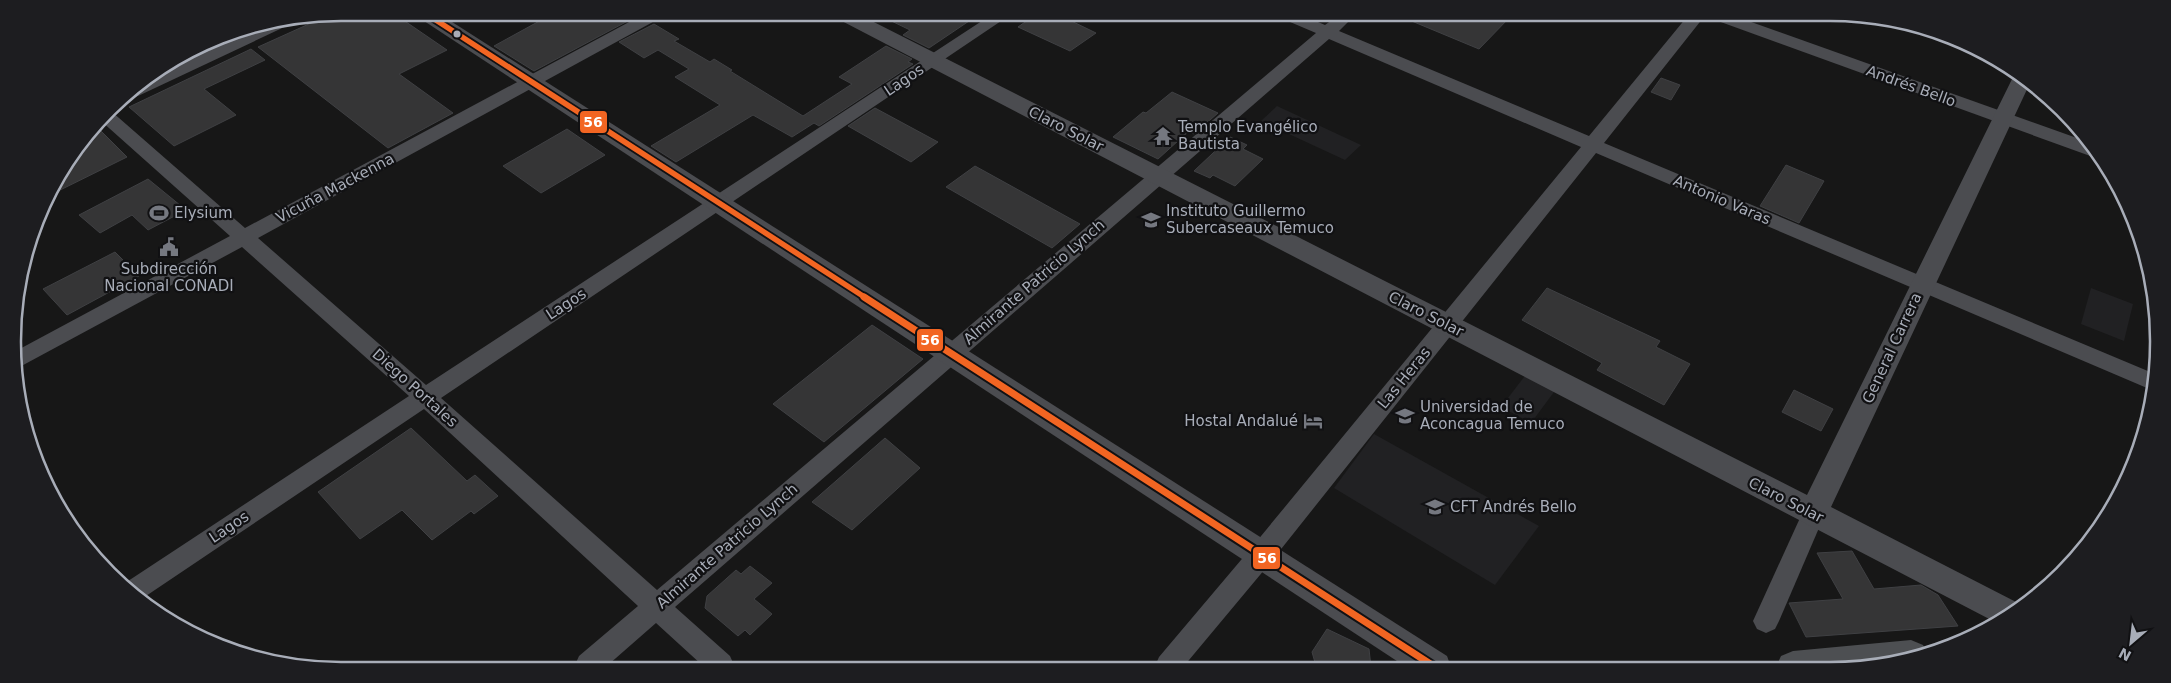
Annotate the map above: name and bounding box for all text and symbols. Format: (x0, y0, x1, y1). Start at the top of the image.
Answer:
unlabelled marker (452, 29, 462, 39)
street label: Lagos (881, 60, 927, 100)
street label: Andrés Bello (1864, 61, 1958, 111)
street label: Claro Solar (1025, 102, 1107, 156)
line badge: 56 (579, 110, 608, 134)
text: 56 (583, 114, 603, 130)
place label: Templo Evangélico Bautista (1177, 118, 1318, 153)
temple icon: Templo Evangélico Bautista (1152, 125, 1174, 147)
street label: Vicuña Mackenna (273, 149, 397, 227)
street label: Antonio Varas (1671, 171, 1774, 229)
sports icon: Elysium (148, 202, 170, 224)
place label: Instituto Guillermo Subercaseaux Temuco (1166, 202, 1334, 237)
place label: Elysium (174, 204, 233, 222)
school or university icon: Instituto Guillermo Subercaseaux Temuco (1140, 209, 1162, 231)
street label: Almirante Patricio Lynch (960, 216, 1108, 348)
public building icon: Subdirección Nacional CONADI (158, 236, 180, 258)
place label: Subdirección Nacional CONADI (104, 260, 234, 295)
street label: Lagos (543, 284, 590, 324)
street label: Claro Solar (1385, 287, 1467, 341)
street label: General Carrera (1859, 290, 1925, 406)
line badge: 56 (916, 328, 944, 352)
text: 56 (920, 332, 940, 348)
street label: Las Heras (1374, 344, 1434, 412)
street label: Diego Portales (369, 345, 461, 431)
place label: Universidad de Aconcagua Temuco (1420, 398, 1565, 433)
school or university icon: Universidad de Aconcagua Temuco (1394, 405, 1416, 427)
hotel icon: Hostal Andalué (1302, 410, 1324, 432)
place label: Hostal Andalué (1184, 412, 1298, 430)
street label: Claro Solar (1745, 473, 1827, 527)
street label: Almirante Patricio Lynch (653, 480, 801, 612)
school or university icon: CFT Andrés Bello (1424, 496, 1446, 518)
place label: CFT Andrés Bello (1450, 498, 1577, 516)
street label: Lagos (206, 507, 252, 547)
line badge: 56 (1252, 546, 1281, 570)
text: 56 (1257, 550, 1277, 566)
north arrow (2106, 618, 2156, 668)
text: N (2116, 645, 2134, 664)

